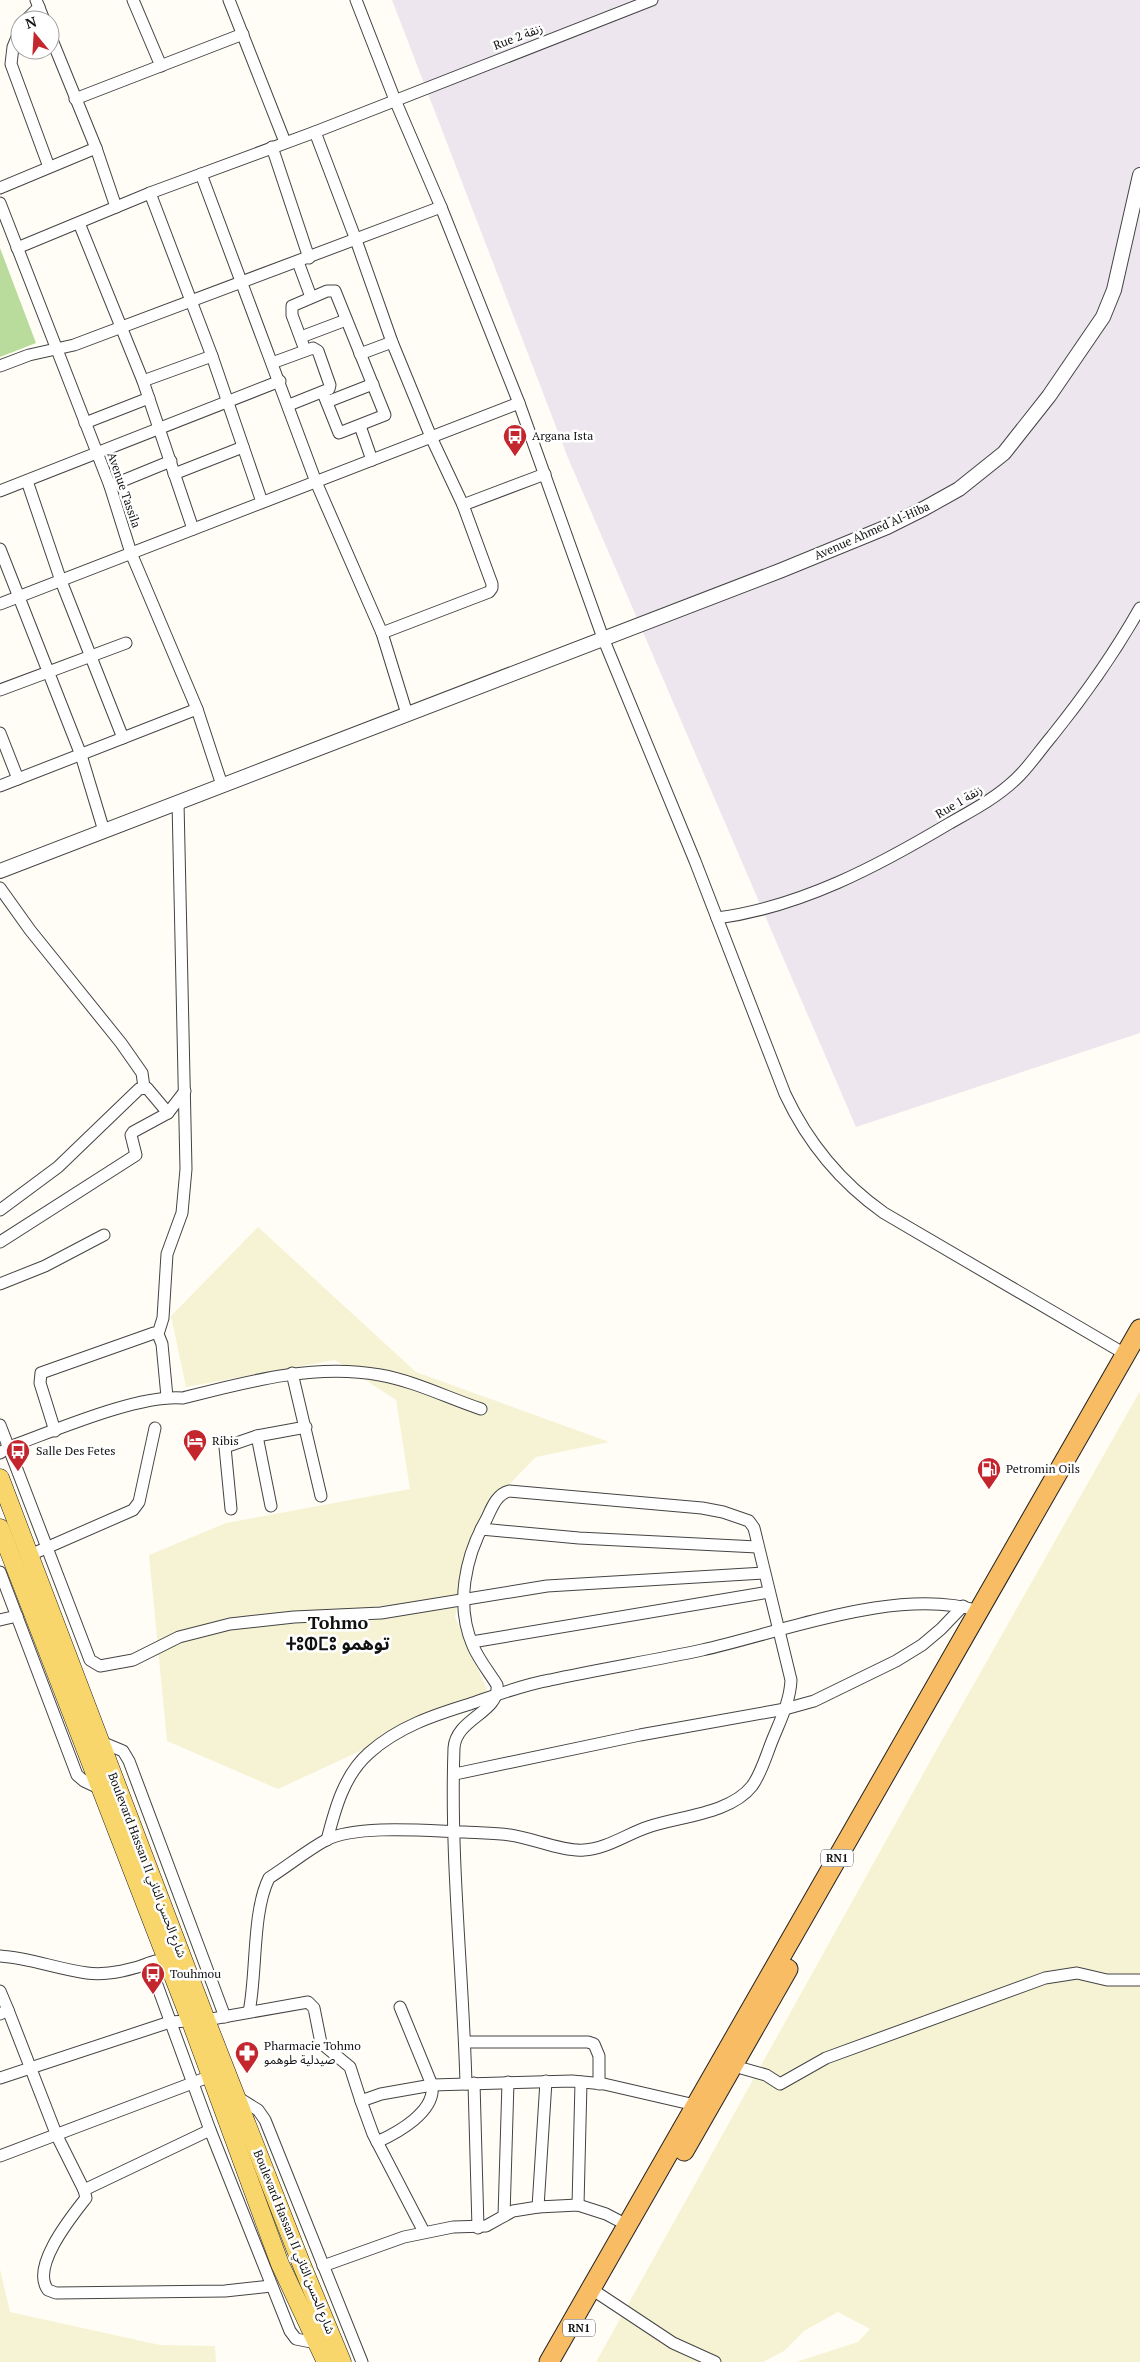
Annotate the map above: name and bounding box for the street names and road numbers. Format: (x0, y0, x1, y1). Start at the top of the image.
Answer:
street label: Rue 2 زنقة (491, 20, 545, 53)
street label: Avenue Tassila (105, 450, 144, 530)
street label: Avenue Ahmed Al-Hiba (812, 498, 932, 563)
street label: Rue 1 زنقة (933, 782, 985, 821)
street label: Boulevard Hassan II شارع الحسن الثاني (103, 1770, 190, 1961)
road number: RN1 (821, 1850, 853, 1866)
street label: Boulevard Hassan II شارع الحسن الثاني (248, 2148, 338, 2337)
road number: RN1 (563, 2320, 595, 2336)

